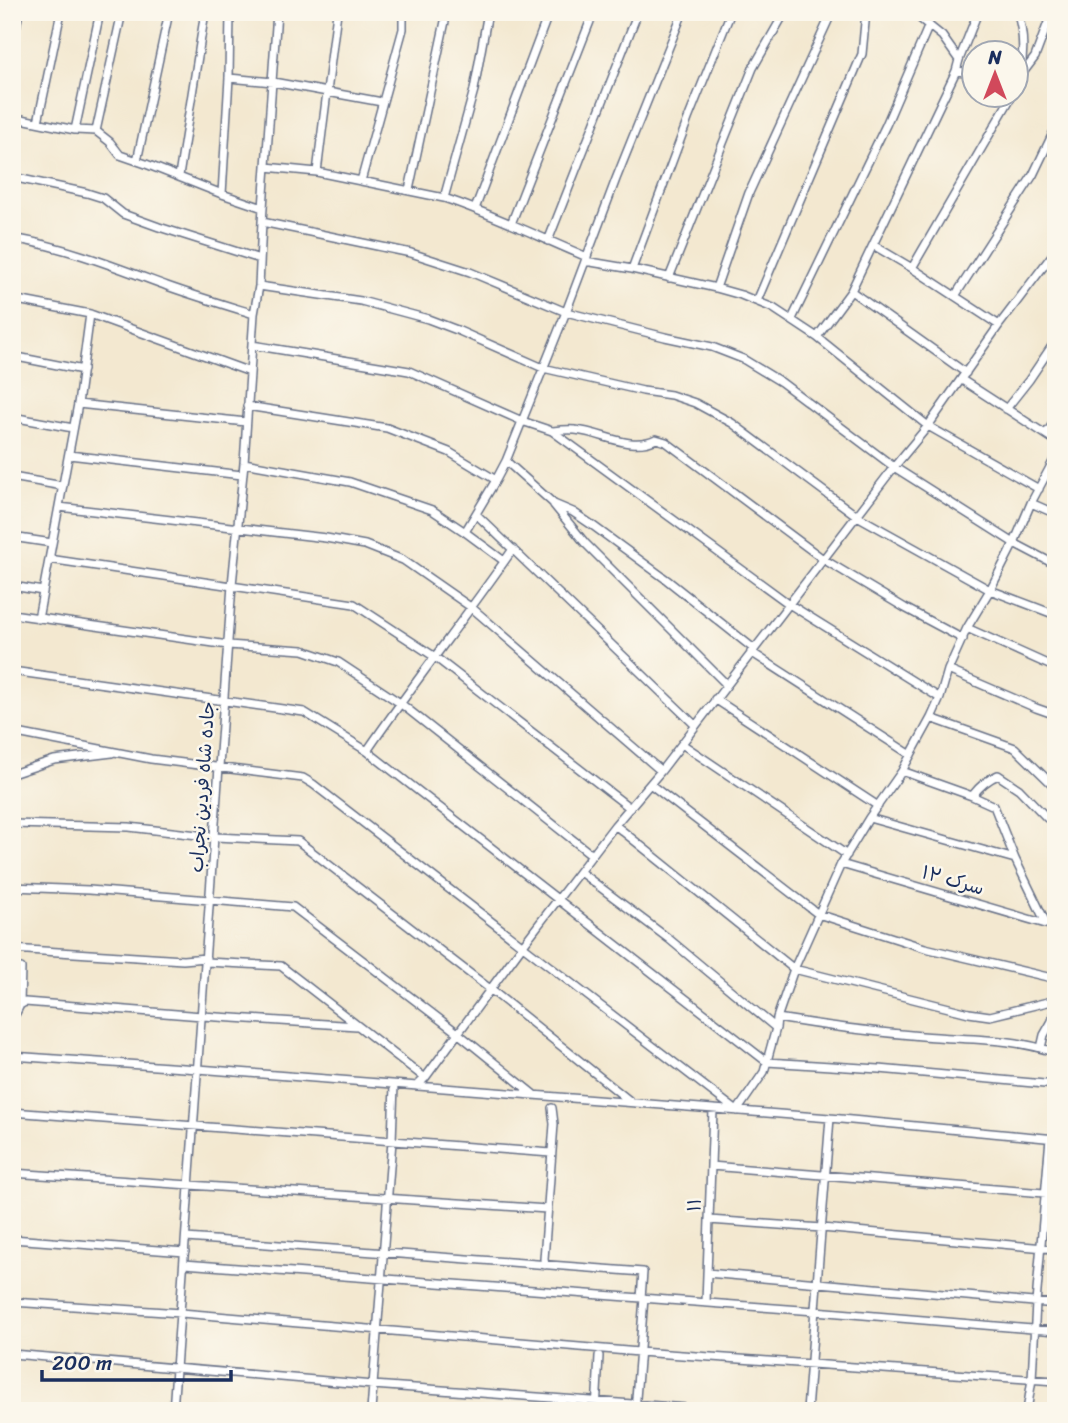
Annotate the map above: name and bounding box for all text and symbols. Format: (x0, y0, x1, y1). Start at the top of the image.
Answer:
north arrow (960, 38, 1030, 108)
text: N (987, 41, 1002, 74)
street label: جاده شاه فردین نجراب (180, 700, 224, 874)
street label: سرک ۱۲ (918, 855, 988, 905)
street label: ۱۱ (677, 1198, 711, 1212)
scale bar (42, 1339, 231, 1383)
text: 200 m (52, 1344, 112, 1382)

